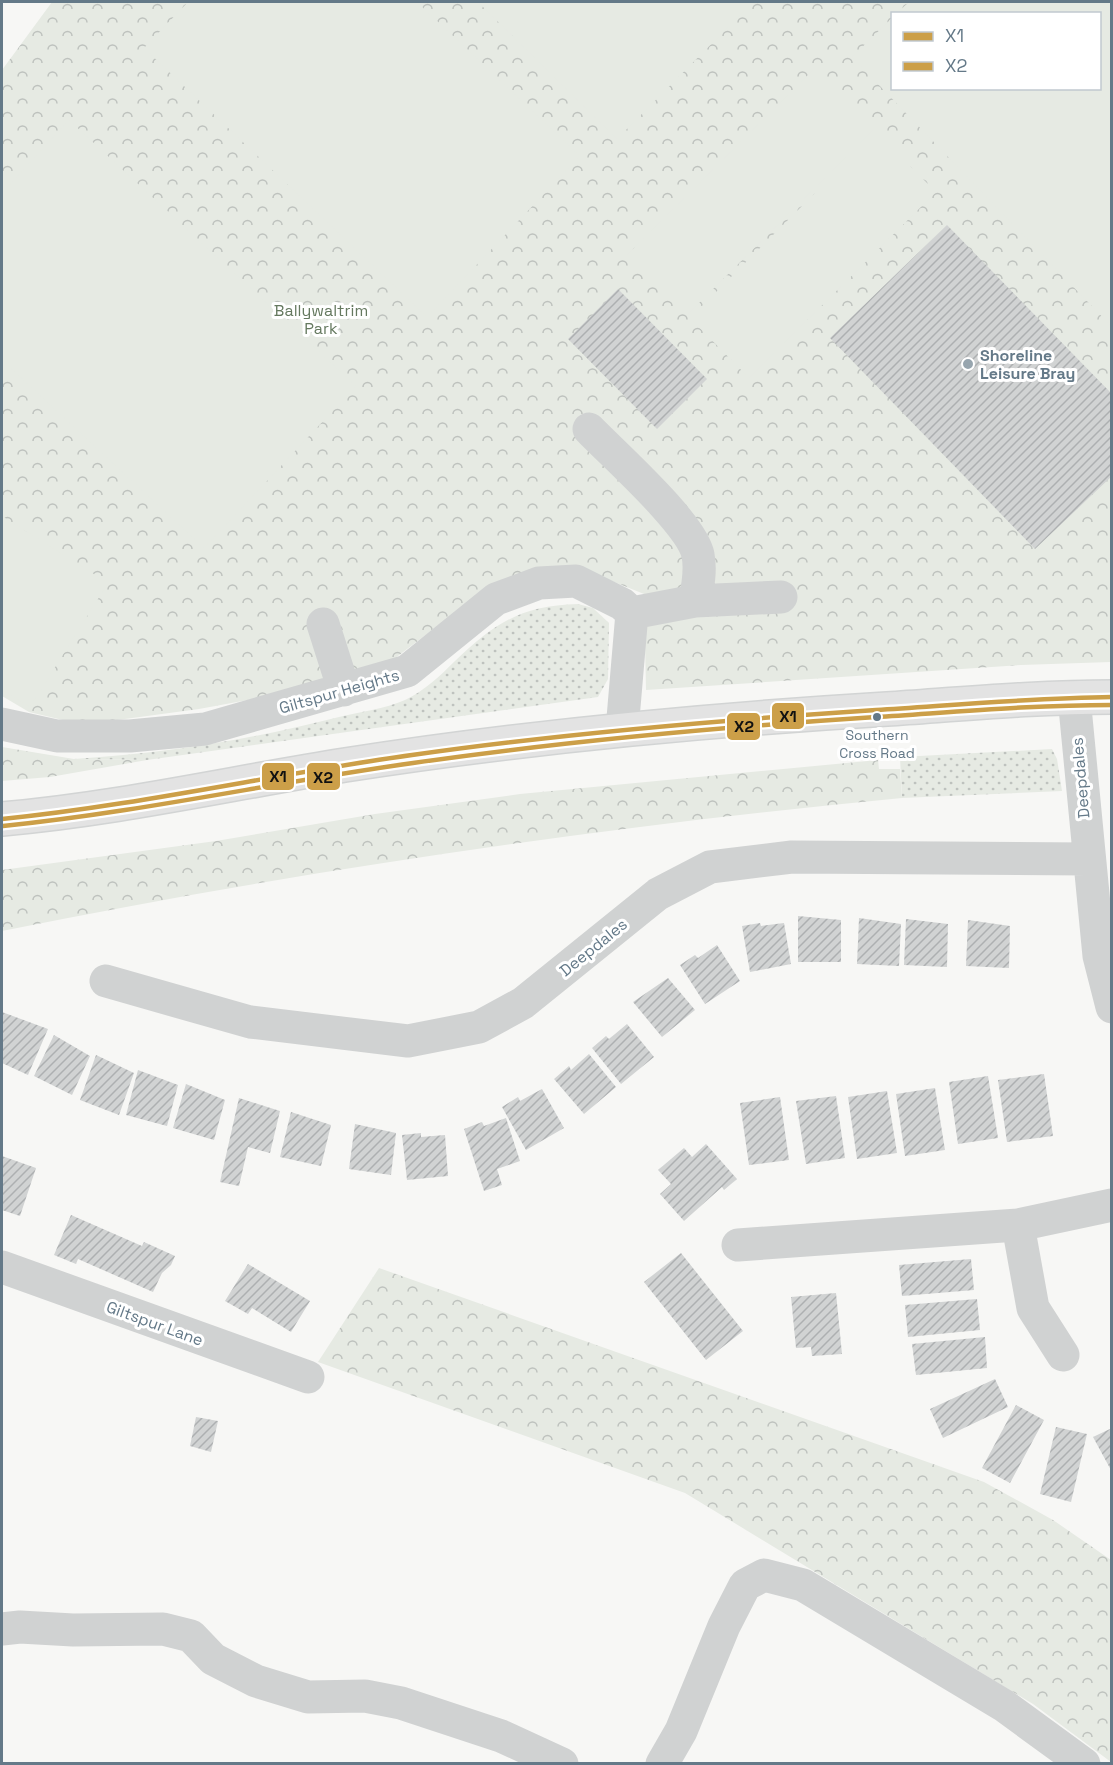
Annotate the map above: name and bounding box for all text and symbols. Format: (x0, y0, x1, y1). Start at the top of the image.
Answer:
legend (891, 12, 1101, 90)
text: X1 (945, 24, 964, 47)
text: X2 (945, 54, 967, 77)
park label: Ballywaltrim Park (274, 300, 368, 339)
place label: Shoreline Leisure Bray (980, 345, 1075, 384)
marker: Shoreline Leisure Bray (961, 357, 975, 371)
street label: Giltspur Heights (277, 664, 402, 719)
line badge: X1 (771, 702, 805, 730)
text: X1 (779, 706, 797, 727)
marker: Southern Cross Road (871, 711, 883, 723)
line badge: X2 (726, 712, 761, 741)
text: X2 (734, 716, 754, 737)
place label: Southern Cross Road (839, 726, 915, 762)
street label: Deepdales (1067, 737, 1094, 819)
line badge: X1 (261, 762, 295, 791)
line badge: X2 (306, 762, 341, 791)
text: X1 (269, 766, 287, 787)
text: X2 (313, 767, 333, 788)
street label: Deepdales (555, 914, 631, 981)
street label: Giltspur Lane (103, 1296, 206, 1351)

